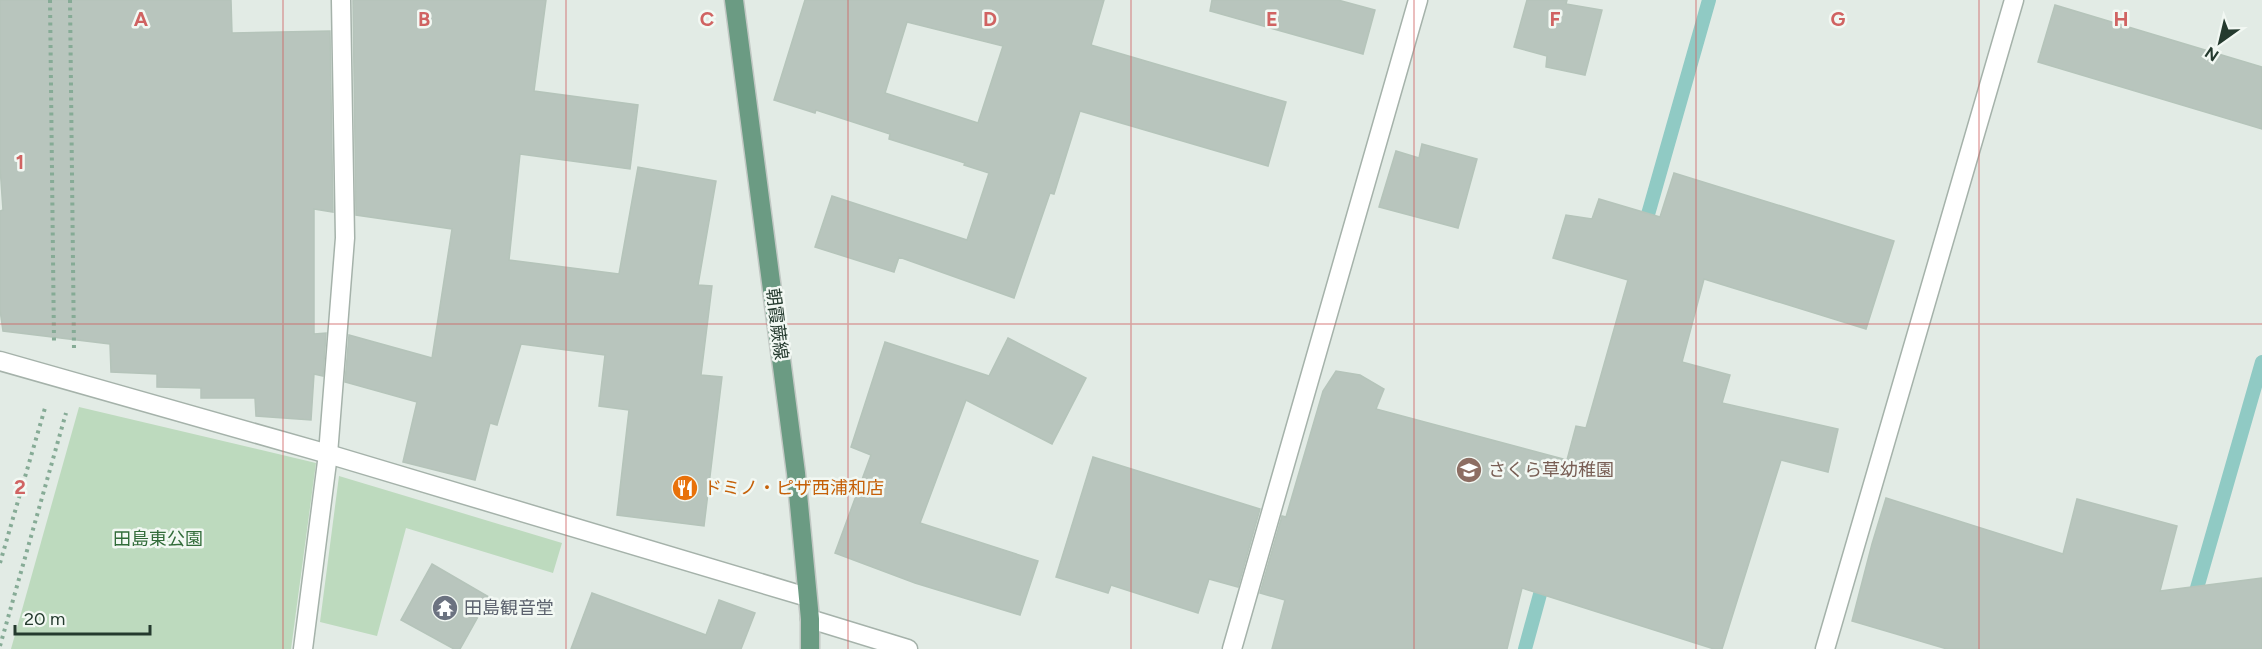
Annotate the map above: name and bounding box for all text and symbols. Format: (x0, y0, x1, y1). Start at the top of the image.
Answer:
text: A (134, 7, 149, 31)
text: B (418, 7, 430, 31)
text: C (700, 7, 714, 31)
text: D (983, 7, 997, 31)
text: E (1266, 7, 1278, 31)
text: F (1549, 7, 1561, 31)
text: G (1831, 7, 1846, 31)
text: H (2114, 7, 2129, 31)
north arrow (2190, 12, 2250, 72)
text: N (2201, 43, 2222, 65)
text: 1 (16, 150, 24, 174)
street label: 朝霞蕨線 (762, 287, 792, 361)
school or university icon: さくら草幼稚園 (1454, 455, 1484, 485)
place label: さくら草幼稚園 (1488, 459, 1614, 481)
restaurant icon: ドミノ・ピザ西浦和店 (670, 473, 700, 503)
text: 2 (14, 475, 26, 499)
place label: ドミノ・ピザ西浦和店 (704, 477, 884, 499)
park label: 田島東公園 (113, 528, 203, 550)
temple icon: 田島観音堂 (430, 593, 460, 623)
place label: 田島観音堂 (464, 597, 554, 619)
scale bar (15, 598, 150, 636)
text: 20 m (24, 608, 65, 630)

